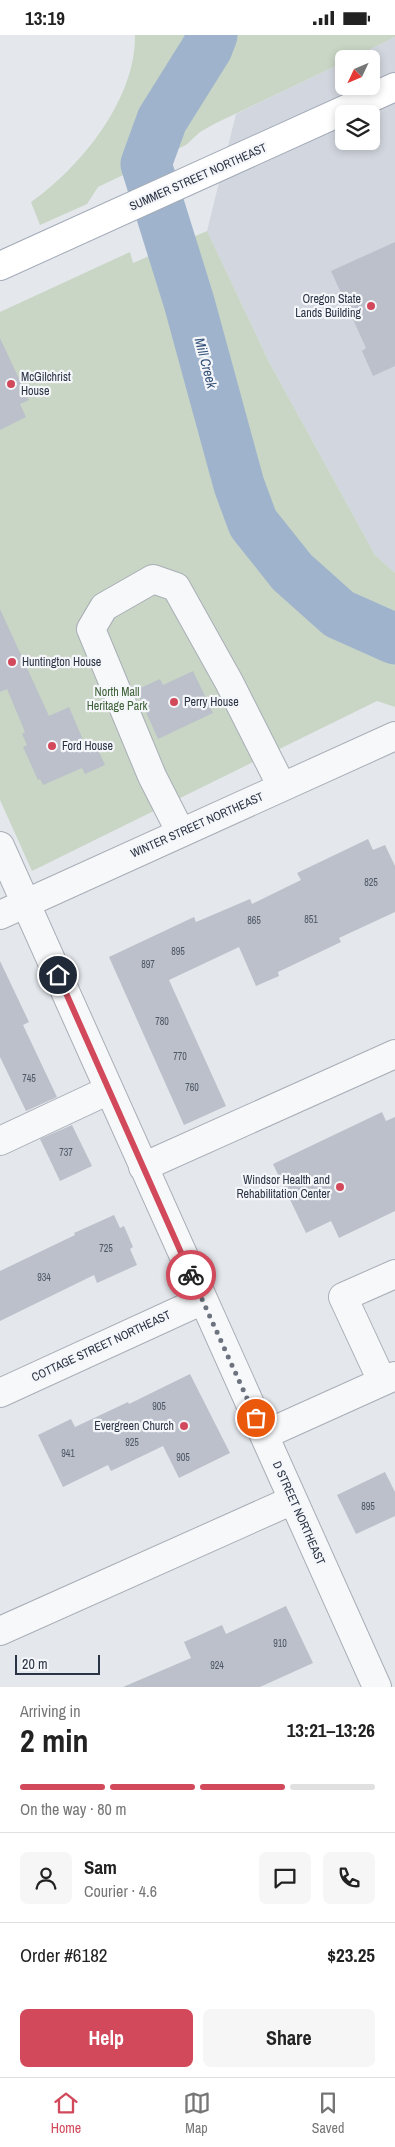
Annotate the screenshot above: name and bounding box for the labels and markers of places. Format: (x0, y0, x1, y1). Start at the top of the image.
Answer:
place label: Oregon State Lands Building (295, 291, 362, 321)
marker: Oregon State Lands Building (365, 300, 377, 312)
place label: McGilchrist House (21, 369, 71, 399)
marker: McGilchrist House (5, 378, 17, 390)
place label: Huntington House (22, 654, 101, 670)
marker: Huntington House (6, 656, 18, 668)
place label: Perry House (184, 694, 239, 710)
marker: Perry House (168, 696, 180, 708)
place label: Ford House (62, 738, 113, 754)
marker: Ford House (46, 740, 58, 752)
pin (37, 954, 79, 996)
place label: Windsor Health and Rehabilitation Center (236, 1172, 331, 1202)
marker: Windsor Health and Rehabilitation Center (334, 1181, 346, 1193)
pin (235, 1397, 277, 1439)
place label: Evergreen Church (94, 1418, 174, 1434)
marker: Evergreen Church (178, 1420, 190, 1432)

